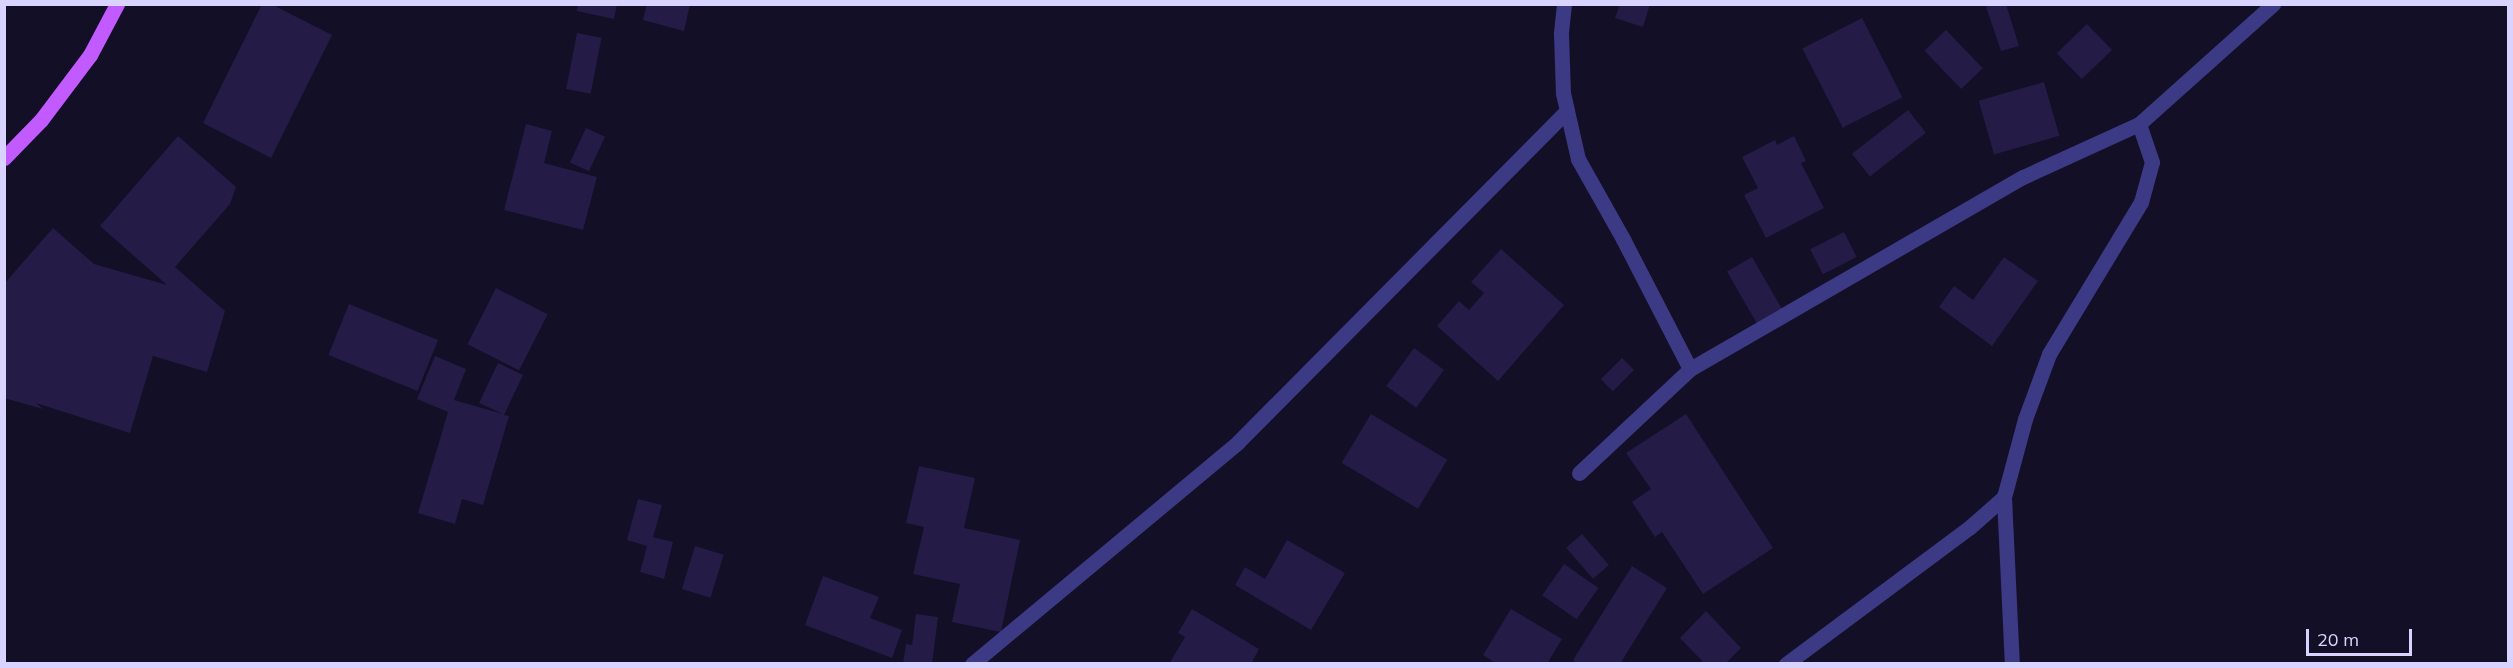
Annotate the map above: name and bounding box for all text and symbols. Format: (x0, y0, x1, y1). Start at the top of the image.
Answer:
scale bar (2309, 617, 2416, 655)
text: 20 m (2317, 628, 2359, 651)

